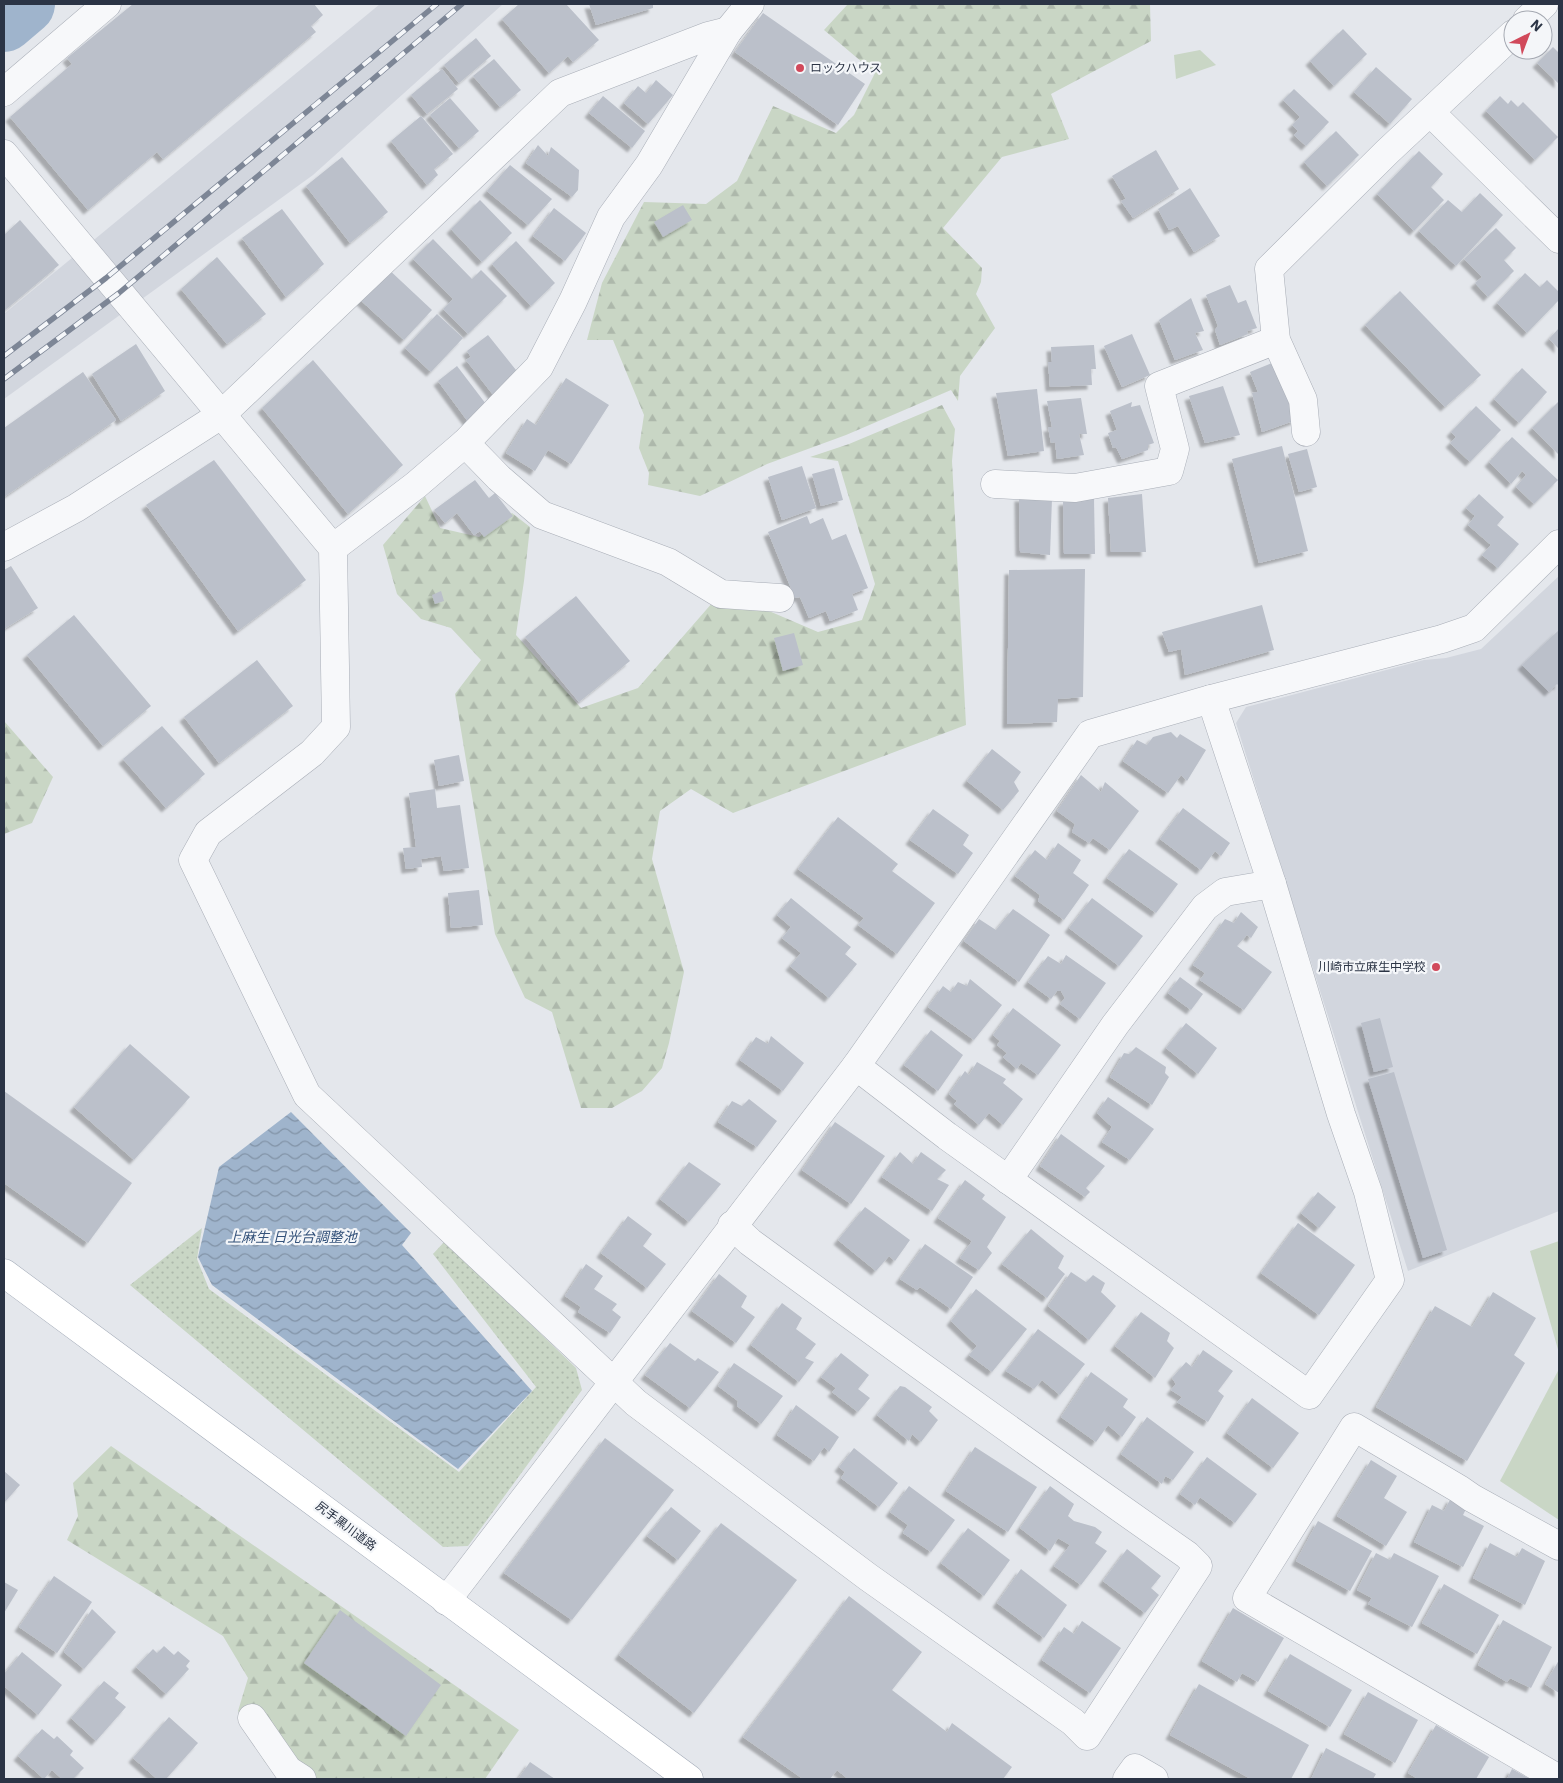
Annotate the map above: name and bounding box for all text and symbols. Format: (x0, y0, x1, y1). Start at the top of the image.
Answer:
north arrow (1503, 10, 1553, 60)
text: N (1527, 15, 1546, 35)
place label: ロックハウス (810, 60, 881, 75)
marker: ロックハウス (794, 62, 806, 74)
place label: 川崎市立麻生中学校 (1318, 959, 1426, 974)
marker: 川崎市立麻生中学校 (1430, 961, 1442, 973)
water label: 上麻生 日光台調整池 (227, 1228, 359, 1246)
street label: 尻手黒川道路 (313, 1498, 380, 1553)

